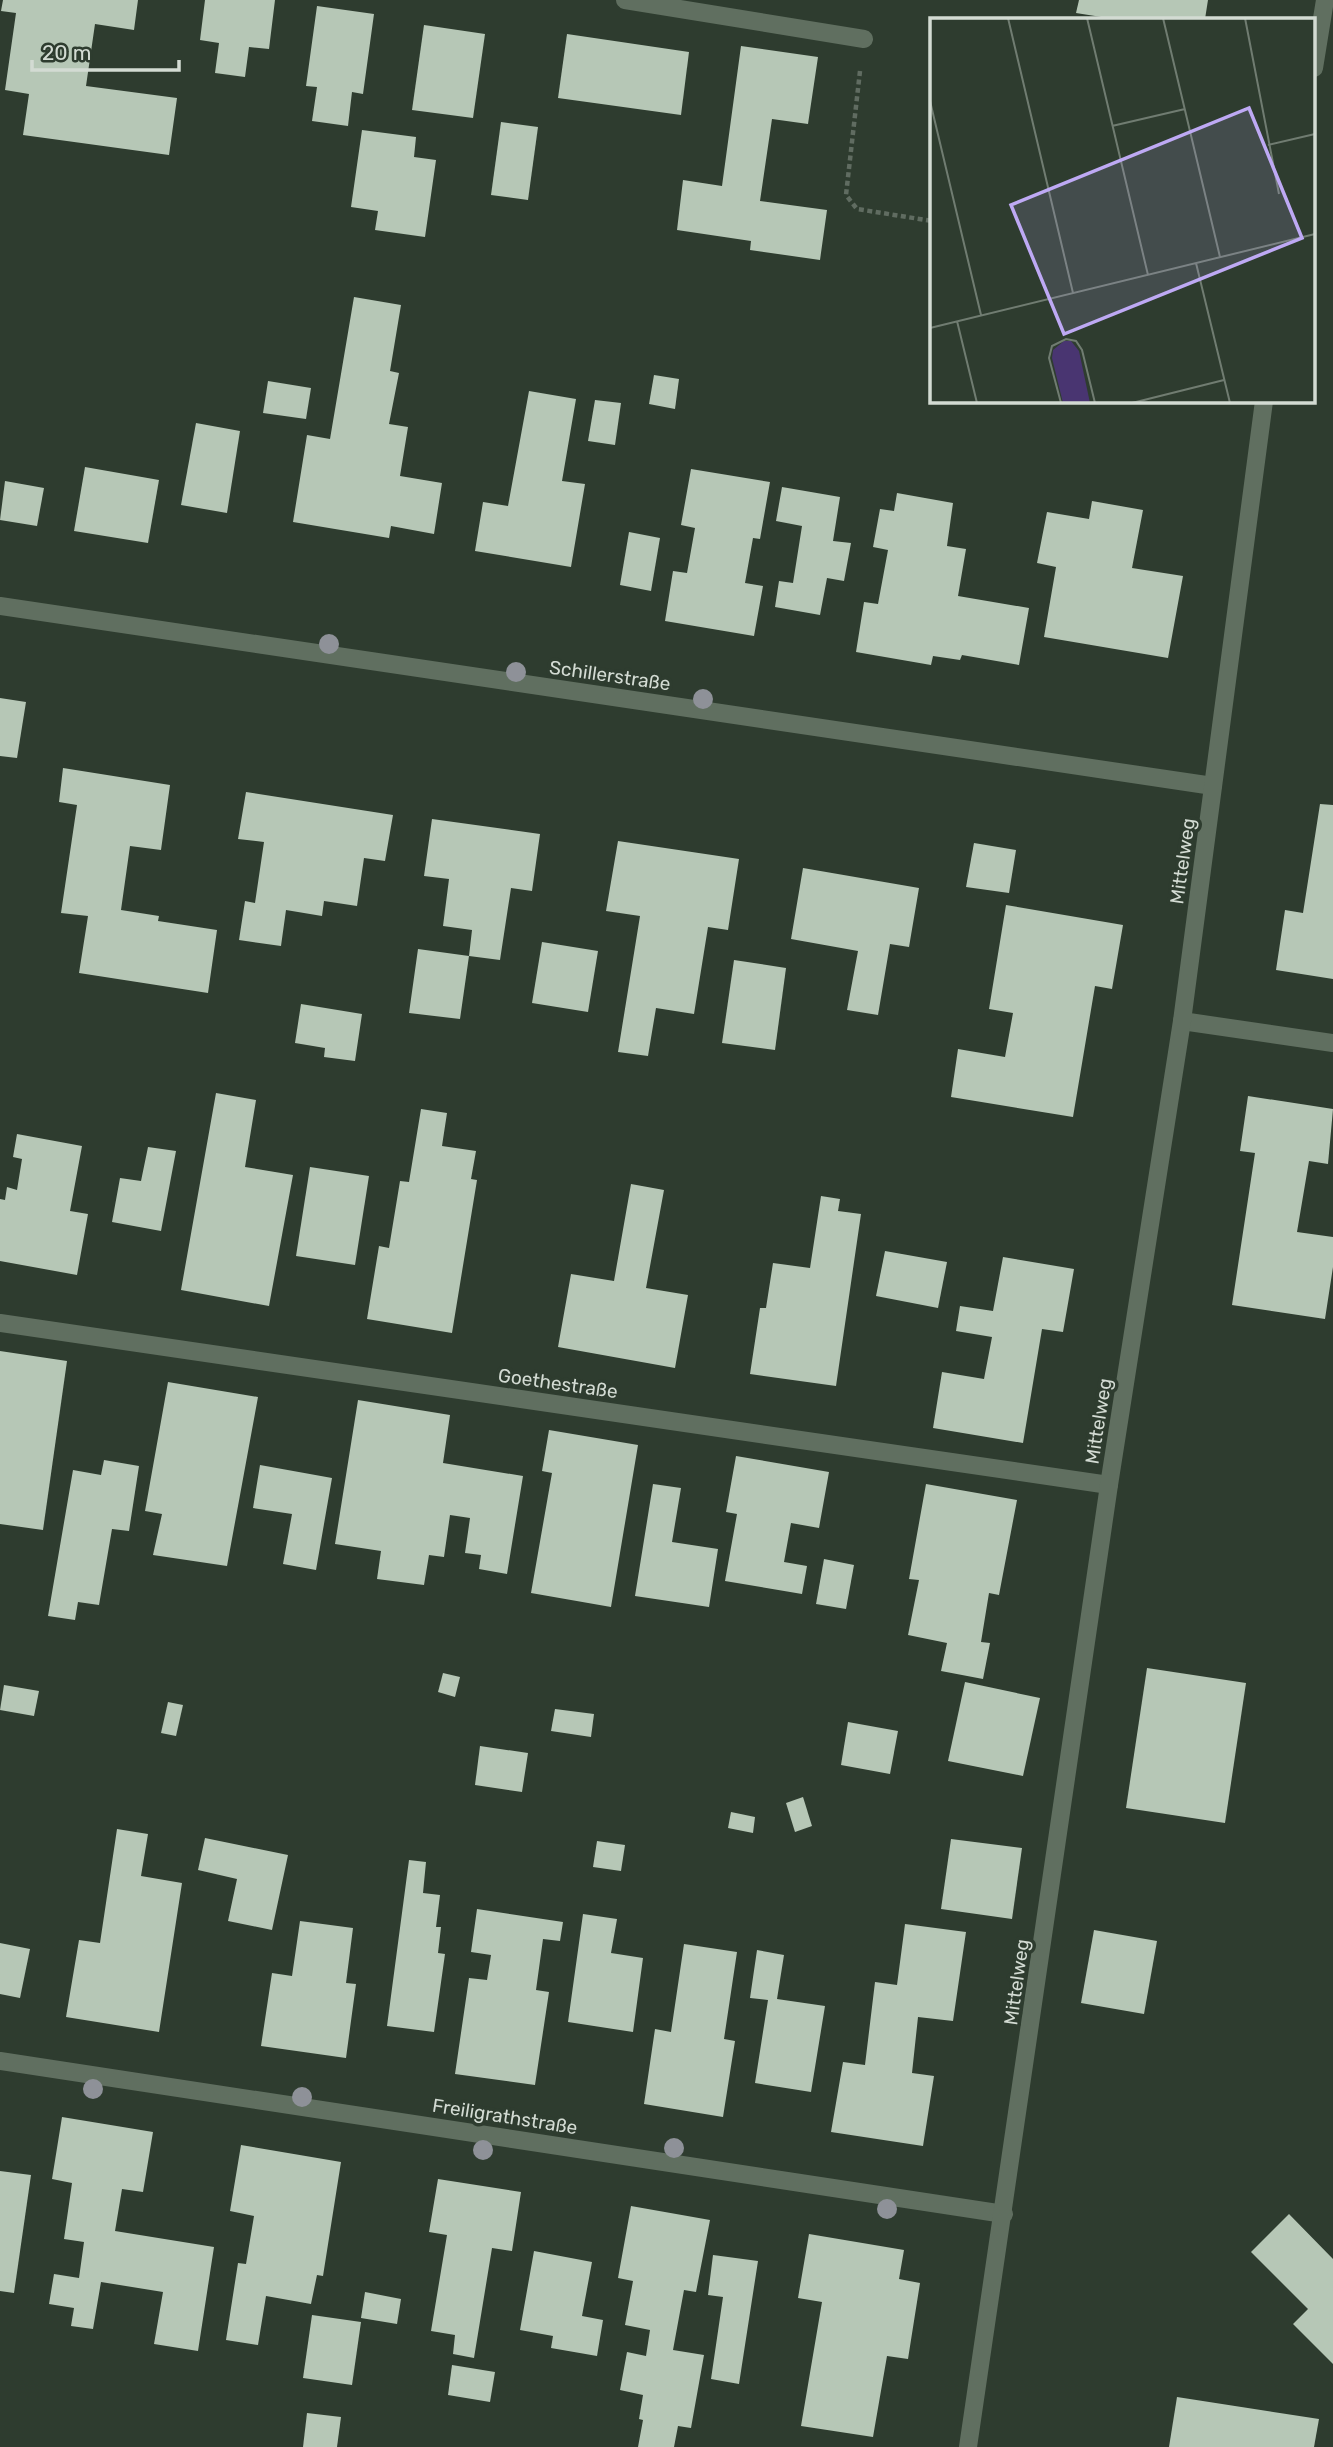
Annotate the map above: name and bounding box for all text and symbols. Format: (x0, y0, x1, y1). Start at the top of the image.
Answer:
inset map (930, 18, 1316, 402)
scale bar (32, 28, 178, 72)
text: 20 m (42, 40, 91, 65)
street label: Schillerstraße (548, 656, 672, 695)
street label: Mittelweg (1165, 817, 1200, 906)
street label: Goethestraße (497, 1364, 619, 1403)
street label: Mittelweg (1080, 1376, 1117, 1466)
street label: Mittelweg (999, 1938, 1034, 2027)
street label: Freiligrathstraße (431, 2094, 579, 2139)

